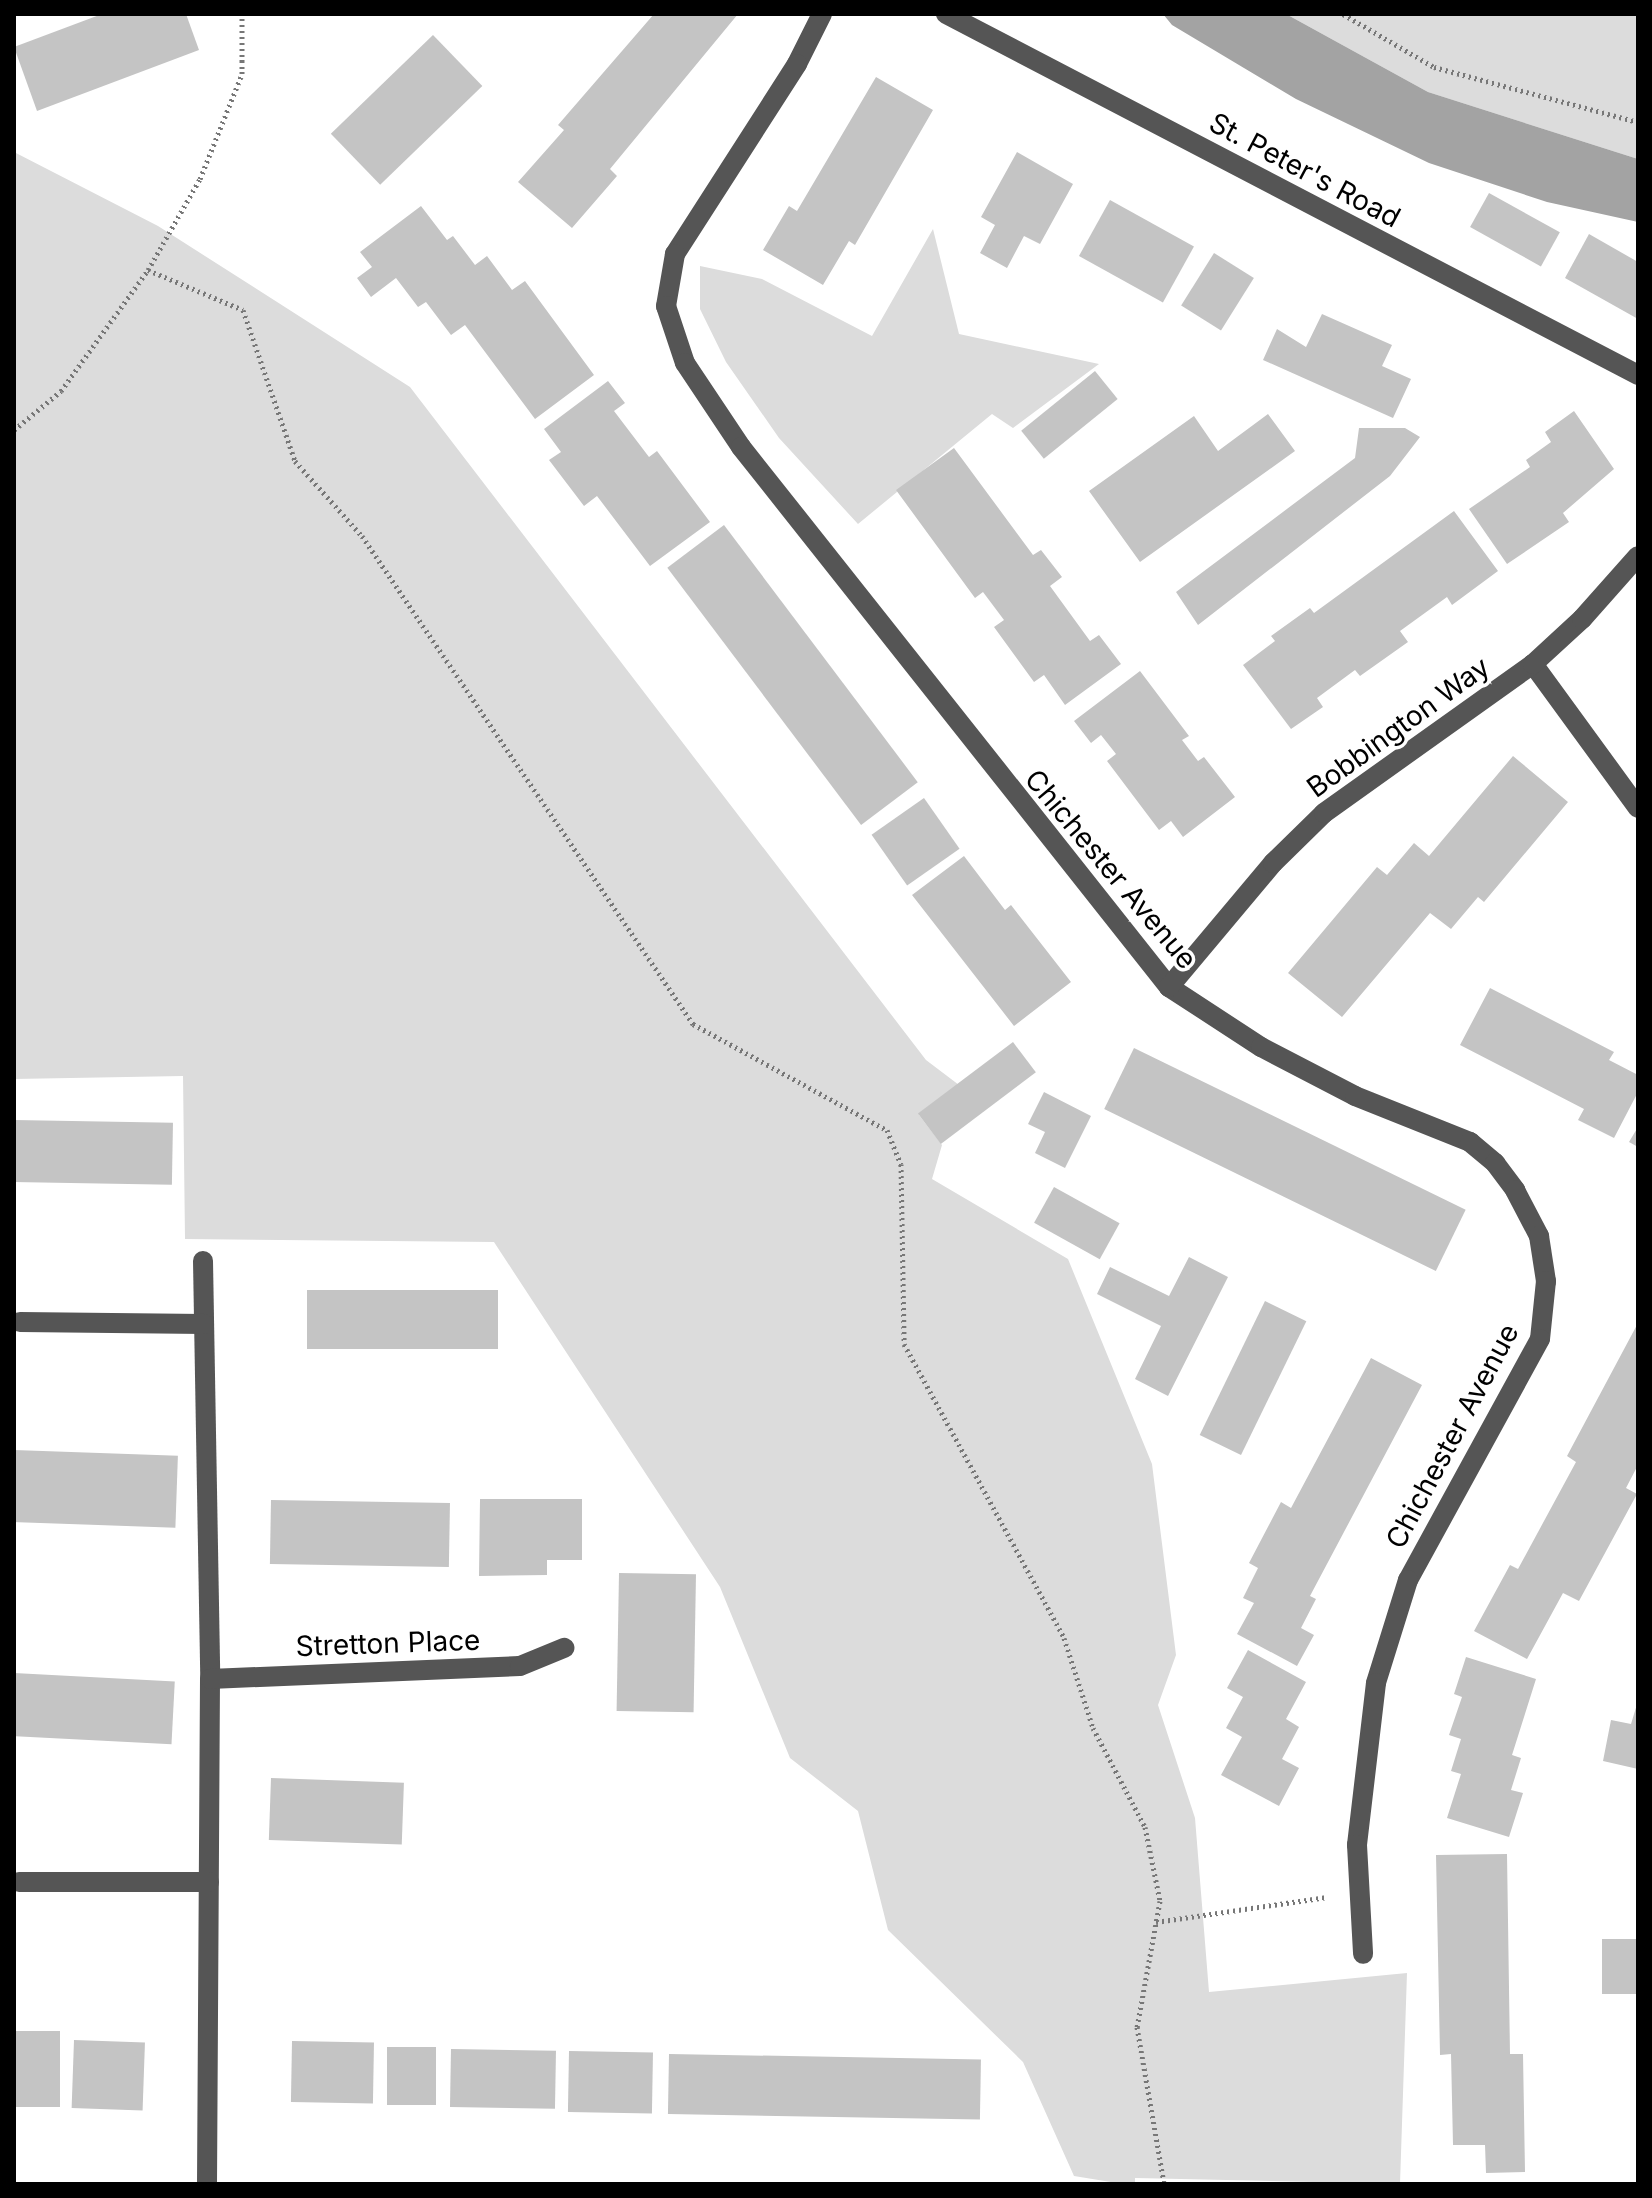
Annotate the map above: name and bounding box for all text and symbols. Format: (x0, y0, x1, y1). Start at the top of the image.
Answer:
street label: St. Peter's Road (1204, 106, 1406, 234)
street label: Bobbington Way (1300, 650, 1496, 804)
street label: Chichester Avenue (1018, 763, 1204, 975)
street label: Chichester Avenue (1379, 1318, 1525, 1554)
street label: Stretton Place (295, 1623, 481, 1663)

